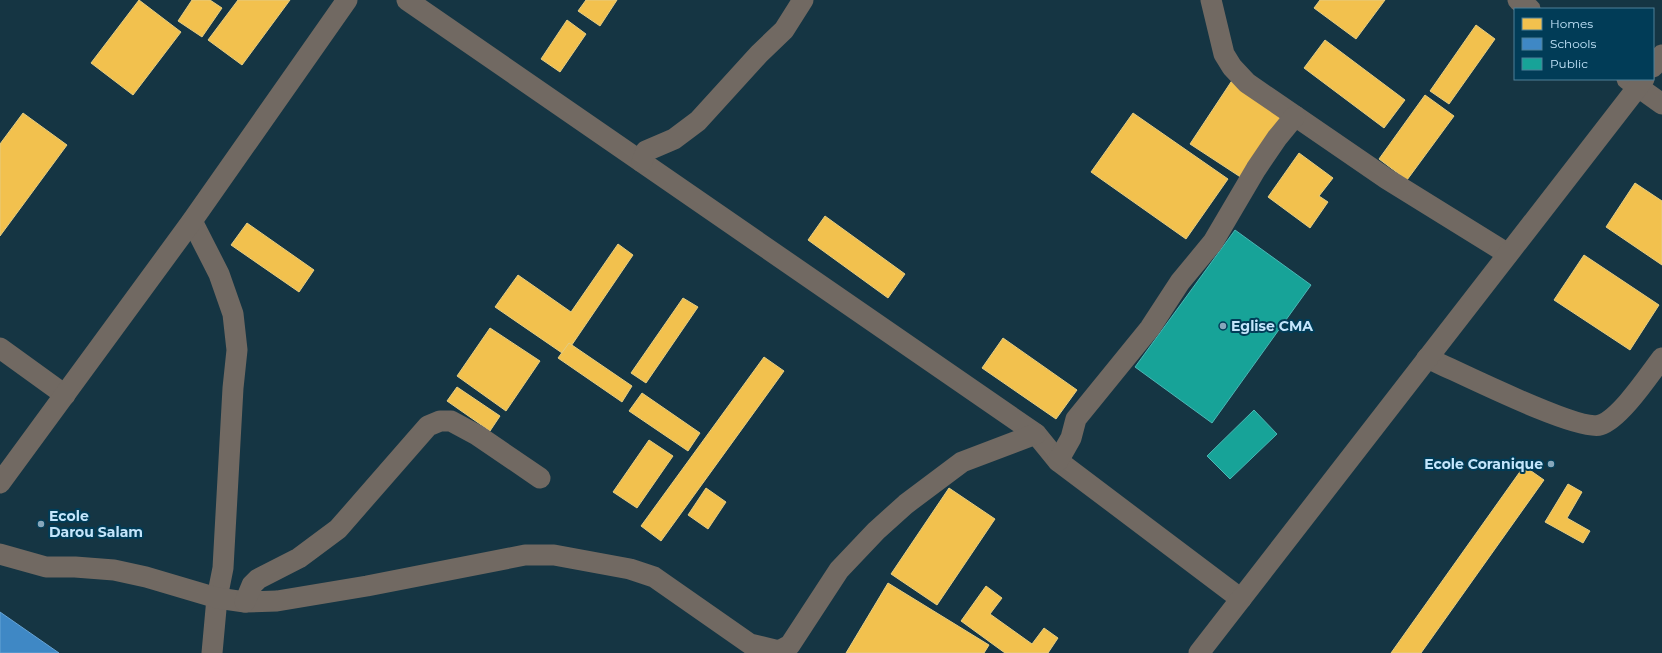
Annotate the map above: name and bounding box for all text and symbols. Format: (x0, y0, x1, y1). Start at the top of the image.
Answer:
legend (1514, 8, 1654, 80)
text: Homes (1550, 16, 1593, 31)
text: Schools (1550, 36, 1596, 51)
text: Public (1550, 56, 1588, 71)
place label: Eglise CMA (1231, 317, 1313, 335)
marker: Eglise CMA (1218, 321, 1228, 331)
place label: Ecole Coranique (1424, 455, 1543, 473)
marker: Ecole Coranique (1546, 459, 1556, 469)
place label: Ecole Darou Salam (49, 507, 143, 541)
marker: Ecole Darou Salam (36, 519, 46, 529)

